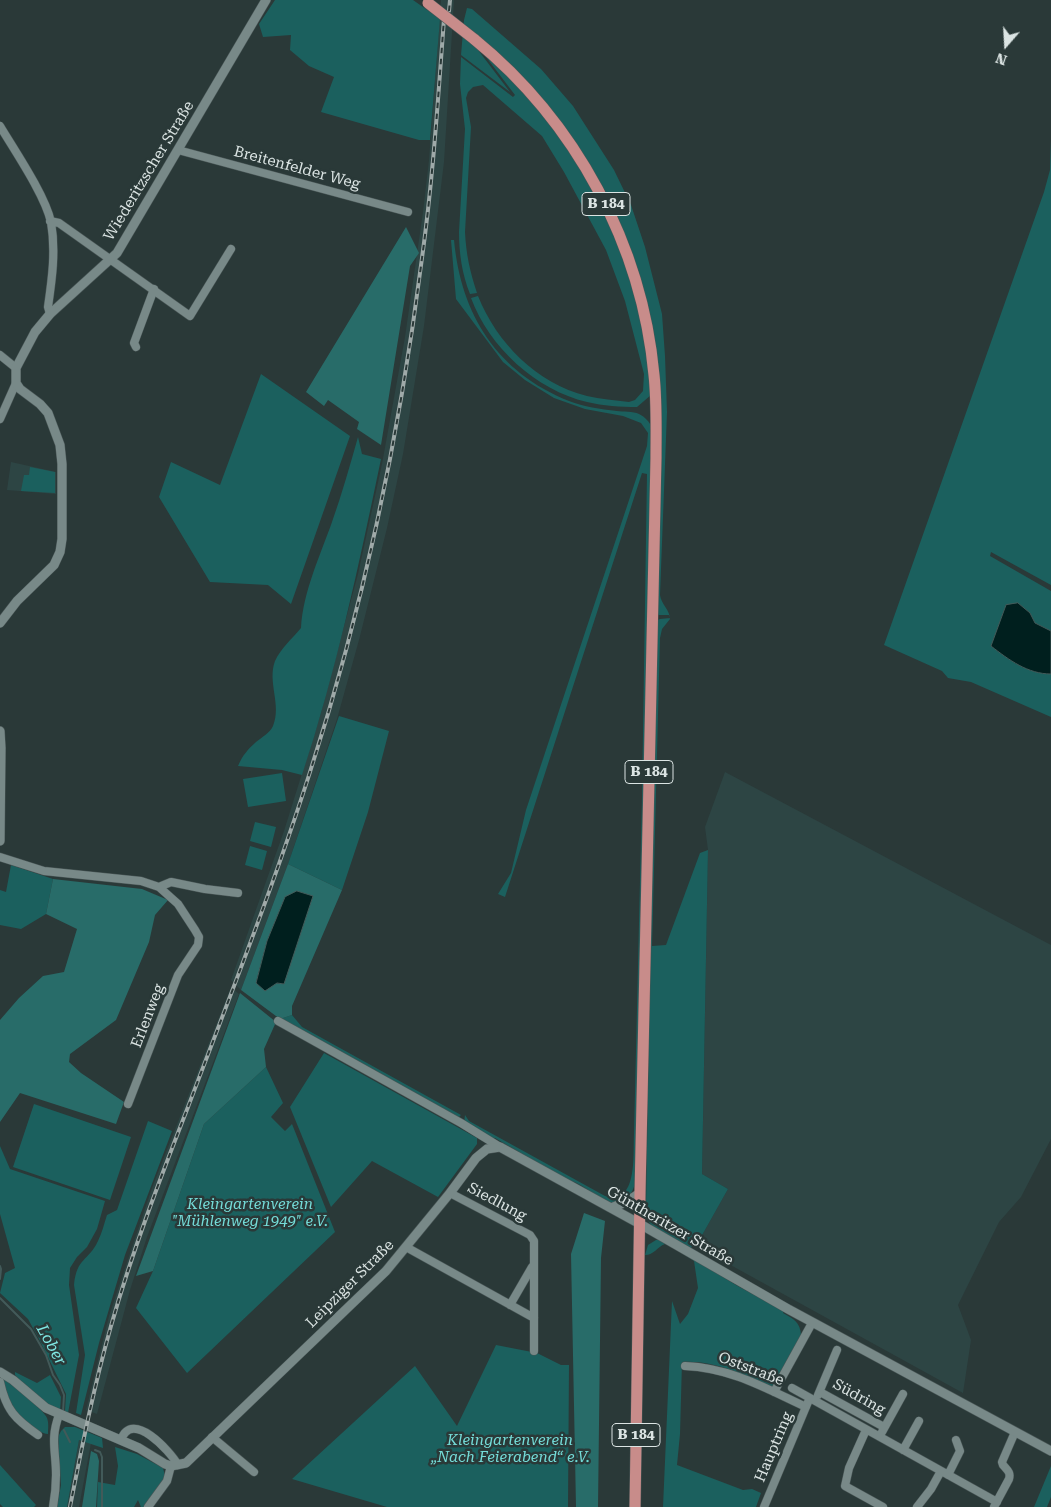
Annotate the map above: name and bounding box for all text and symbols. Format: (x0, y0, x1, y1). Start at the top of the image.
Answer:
north arrow (981, 20, 1031, 70)
text: N (993, 50, 1009, 69)
street label: Wiederitzscher Straße (100, 98, 198, 244)
street label: Breitenfelder Weg (232, 142, 362, 194)
road number: B 184 (582, 192, 630, 215)
road number: B 184 (625, 760, 673, 784)
street label: Erlenweg (128, 982, 168, 1050)
street label: Siedlung (464, 1179, 530, 1225)
street label: Güntheritzer Straße (604, 1182, 736, 1270)
park label: Kleingartenverein "Mühlenweg 1949" e.V. (172, 1196, 328, 1231)
street label: Leipziger Straße (302, 1236, 398, 1332)
water label: Lober (32, 1321, 70, 1369)
street label: Oststraße (716, 1348, 786, 1390)
street label: Südring (830, 1375, 888, 1419)
street label: Hauptring (751, 1409, 797, 1485)
road number: B 184 (612, 1424, 660, 1446)
park label: Kleingartenverein „Nach Feierabend“ e.V. (431, 1432, 589, 1467)

